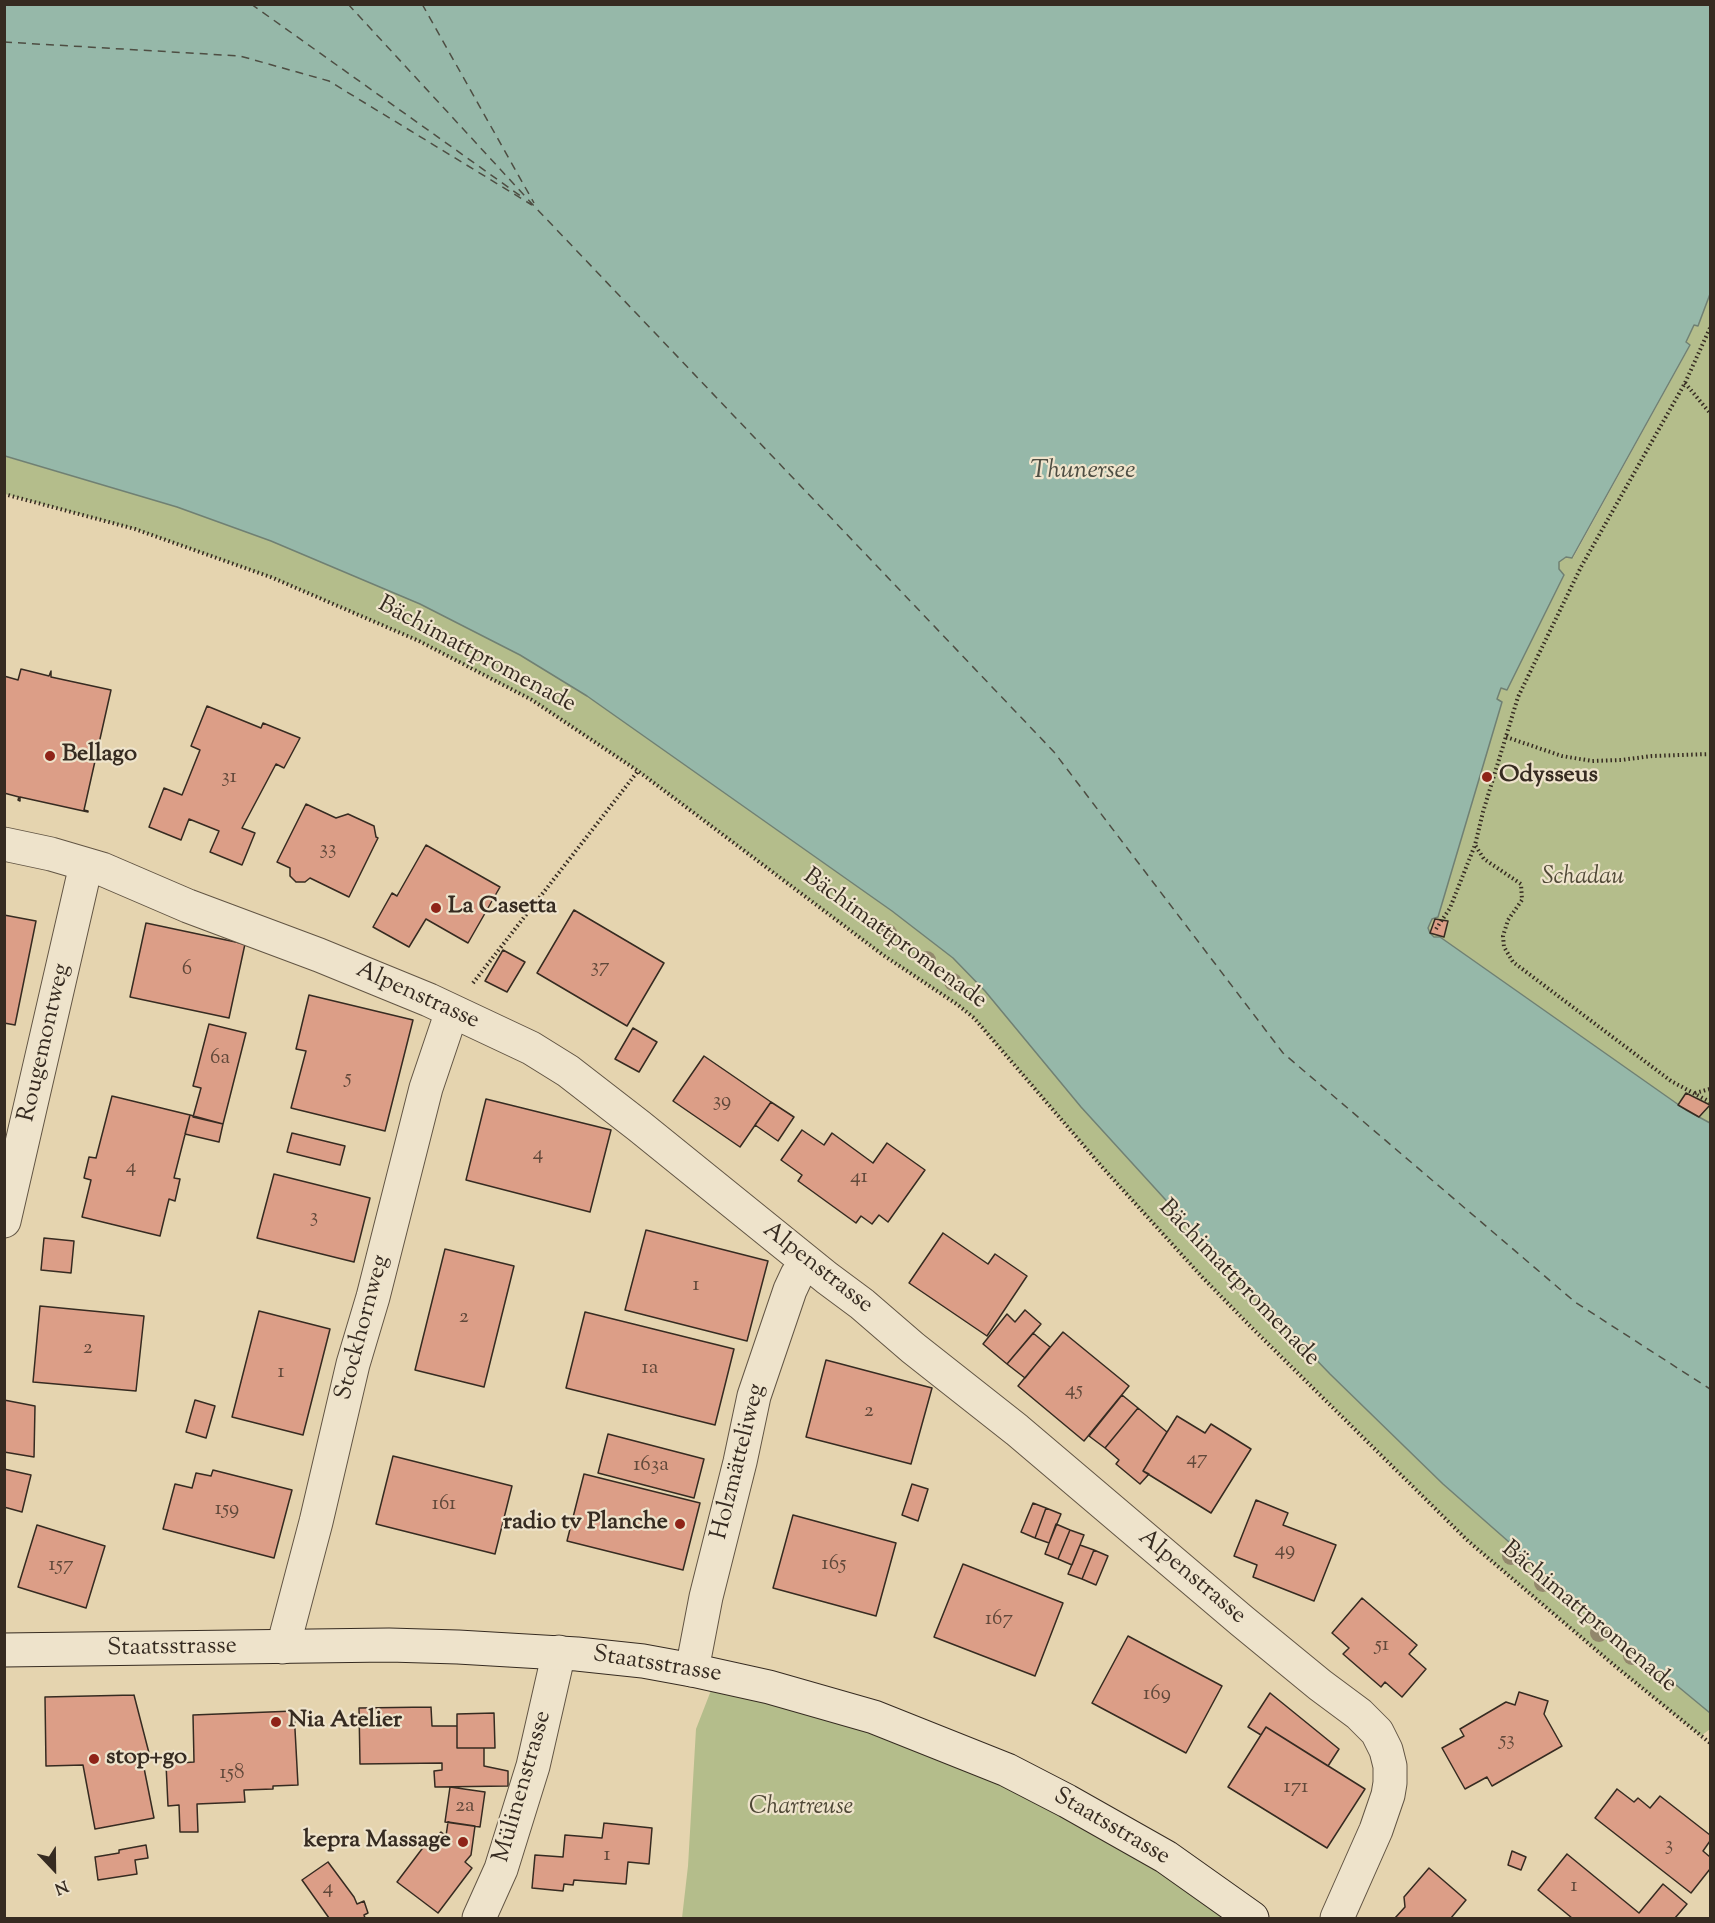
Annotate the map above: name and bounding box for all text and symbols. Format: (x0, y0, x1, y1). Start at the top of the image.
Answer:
water label: Thunersee (1031, 457, 1135, 489)
street label: Bächimattpromenade (372, 592, 580, 720)
place label: Bellago (62, 742, 137, 770)
marker: Bellago (43, 749, 57, 763)
place label: Odysseus (1499, 763, 1598, 791)
house number: 31 (221, 765, 237, 791)
marker: Odysseus (1480, 770, 1494, 784)
house number: 33 (320, 837, 336, 863)
street label: Bächimattpromenade (796, 864, 992, 1016)
park label: Schadau (1542, 865, 1624, 893)
place label: La Casetta (448, 894, 557, 922)
marker: La Casetta (429, 901, 443, 915)
house number: 37 (590, 955, 610, 981)
house number: 6 (182, 957, 192, 983)
street label: Alpenstrasse (351, 957, 483, 1037)
street label: Rougemontweg (14, 961, 78, 1125)
house number: 6a (210, 1046, 230, 1072)
house number: 5 (344, 1066, 352, 1092)
house number: 39 (713, 1089, 731, 1115)
house number: 4 (533, 1142, 543, 1168)
house number: 4 (126, 1155, 136, 1181)
house number: 41 (850, 1165, 868, 1191)
street label: Bächimattpromenade (1151, 1195, 1325, 1373)
house number: 3 (310, 1205, 318, 1231)
street label: Alpenstrasse (756, 1217, 878, 1321)
street label: Stockhornweg (331, 1252, 397, 1404)
house number: 1 (692, 1273, 700, 1299)
house number: 2 (459, 1305, 469, 1331)
house number: 2 (83, 1336, 93, 1362)
house number: 1a (642, 1356, 658, 1382)
house number: 1 (277, 1360, 285, 1386)
house number: 45 (1065, 1378, 1083, 1404)
street label: Holzmätteliweg (707, 1381, 773, 1543)
house number: 2 (864, 1399, 874, 1425)
house number: 47 (1186, 1447, 1208, 1473)
house number: 163a (633, 1453, 669, 1479)
house number: 161 (432, 1492, 456, 1518)
house number: 159 (215, 1497, 239, 1523)
place label: radio tv Planche (503, 1510, 668, 1538)
marker: radio tv Planche (673, 1517, 687, 1531)
street label: Alpenstrasse (1131, 1524, 1251, 1632)
street label: Bächimattpromenade (1494, 1536, 1682, 1700)
house number: 49 (1275, 1538, 1295, 1564)
house number: 165 (822, 1552, 846, 1578)
house number: 157 (49, 1553, 73, 1579)
house number: 167 (985, 1607, 1013, 1633)
street label: Staatsstrasse (107, 1633, 237, 1665)
house number: 51 (1375, 1633, 1389, 1659)
street label: Staatsstrasse (591, 1642, 723, 1690)
house number: 169 (1143, 1682, 1171, 1708)
place label: Nia Atelier (288, 1708, 402, 1736)
street label: Mülinenstrasse (489, 1708, 559, 1866)
marker: Nia Atelier (269, 1715, 283, 1729)
house number: 53 (1499, 1728, 1515, 1754)
place label: stop+go (106, 1745, 187, 1773)
marker: stop+go (87, 1752, 101, 1766)
house number: 158 (220, 1761, 244, 1787)
house number: 171 (1284, 1775, 1308, 1801)
street label: Staatsstrasse (1048, 1783, 1174, 1873)
house number: 2a (455, 1794, 475, 1820)
park label: Chartreuse (749, 1795, 853, 1823)
place label: kepra Massage (303, 1828, 451, 1856)
house number: 3 (1665, 1833, 1673, 1859)
marker: kepra Massage (456, 1835, 470, 1849)
north arrow (24, 1839, 84, 1899)
house number: 1 (603, 1843, 611, 1869)
text: N (51, 1873, 71, 1899)
house number: 1 (1570, 1874, 1578, 1900)
house number: 4 (323, 1876, 333, 1902)

